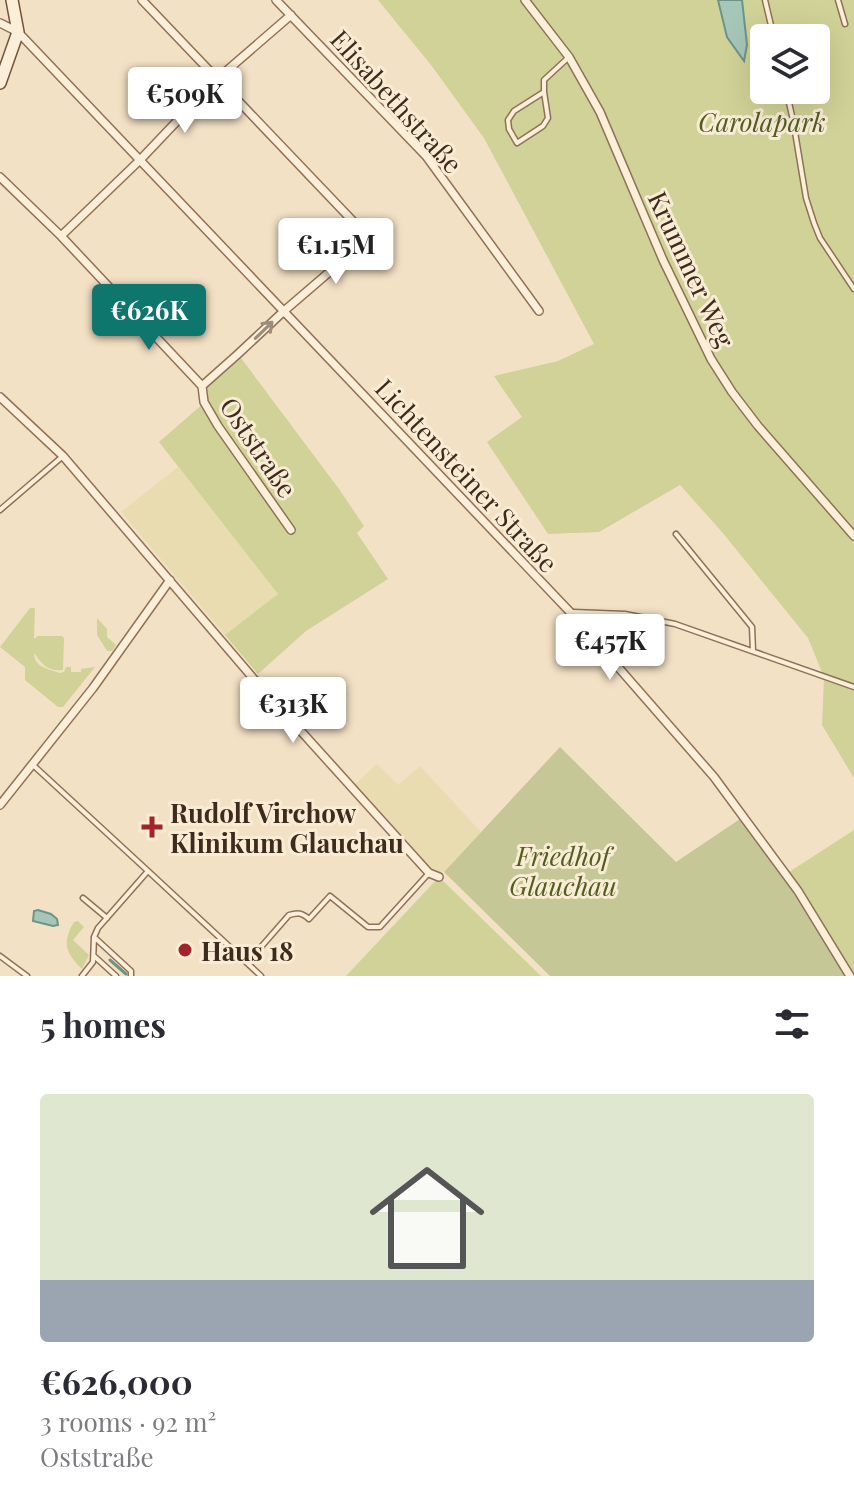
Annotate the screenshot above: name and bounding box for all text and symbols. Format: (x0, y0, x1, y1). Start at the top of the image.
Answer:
street label: Elisabethstraße (323, 22, 471, 180)
map controls (750, 24, 830, 104)
button: layers (750, 24, 830, 104)
pin: €509K (129, 67, 241, 135)
text: €509K (146, 75, 224, 110)
park label: Carolapark (698, 104, 826, 139)
street label: Krummer Weg (641, 185, 744, 353)
pin: €1.15M (271, 218, 401, 286)
text: €1.15M (296, 226, 376, 261)
pin: €626K (93, 284, 205, 352)
text: €626K (110, 292, 188, 327)
one-way arrow (254, 321, 273, 340)
street label: Lichtensteiner Straße (368, 371, 566, 579)
street label: Oststraße (213, 390, 305, 504)
pin: €457K (554, 614, 666, 682)
text: €457K (574, 622, 646, 657)
pin: €313K (237, 677, 349, 745)
text: €313K (258, 685, 328, 720)
place label: Rudolf Virchow Klinikum Glauchau (170, 795, 404, 860)
marker: Rudolf Virchow Klinikum Glauchau (141, 816, 163, 838)
park label: Friedhof Glauchau (509, 838, 617, 903)
place label: Haus 18 (201, 933, 293, 968)
marker: Haus 18 (176, 941, 194, 959)
text: 5 homes (40, 1001, 166, 1047)
icon: filters (770, 1002, 814, 1046)
icon: home (355, 1146, 499, 1290)
text: €626,000 (40, 1358, 193, 1404)
text: 3 rooms · 92 m² (40, 1404, 216, 1439)
text: Oststraße (40, 1439, 154, 1474)

